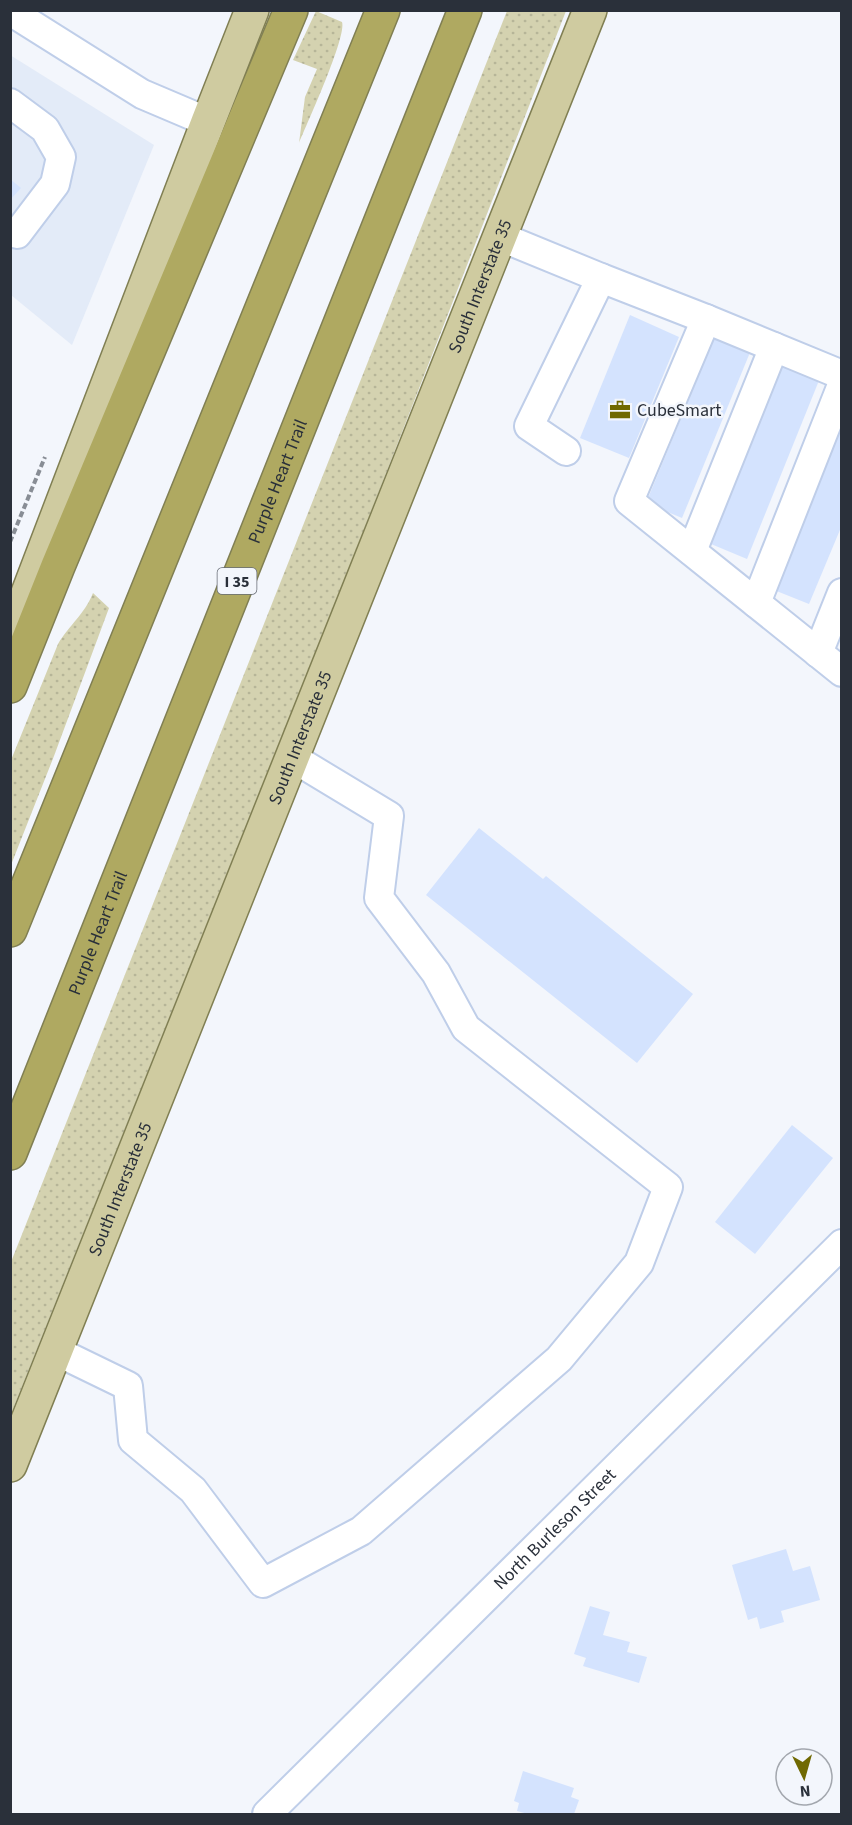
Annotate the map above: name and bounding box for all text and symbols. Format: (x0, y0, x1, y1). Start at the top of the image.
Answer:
street label: South Interstate 35 (442, 216, 518, 357)
office icon: CubeSmart (608, 398, 632, 422)
place label: CubeSmart (637, 398, 721, 423)
street label: Purple Heart Trail (242, 416, 314, 547)
road number: I 35 (218, 568, 256, 594)
street label: South Interstate 35 (262, 667, 338, 809)
street label: Purple Heart Trail (62, 867, 134, 999)
street label: South Interstate 35 (82, 1119, 158, 1260)
street label: North Burleson Street (488, 1463, 622, 1596)
north arrow (774, 1747, 834, 1807)
text: N (799, 1780, 811, 1802)

